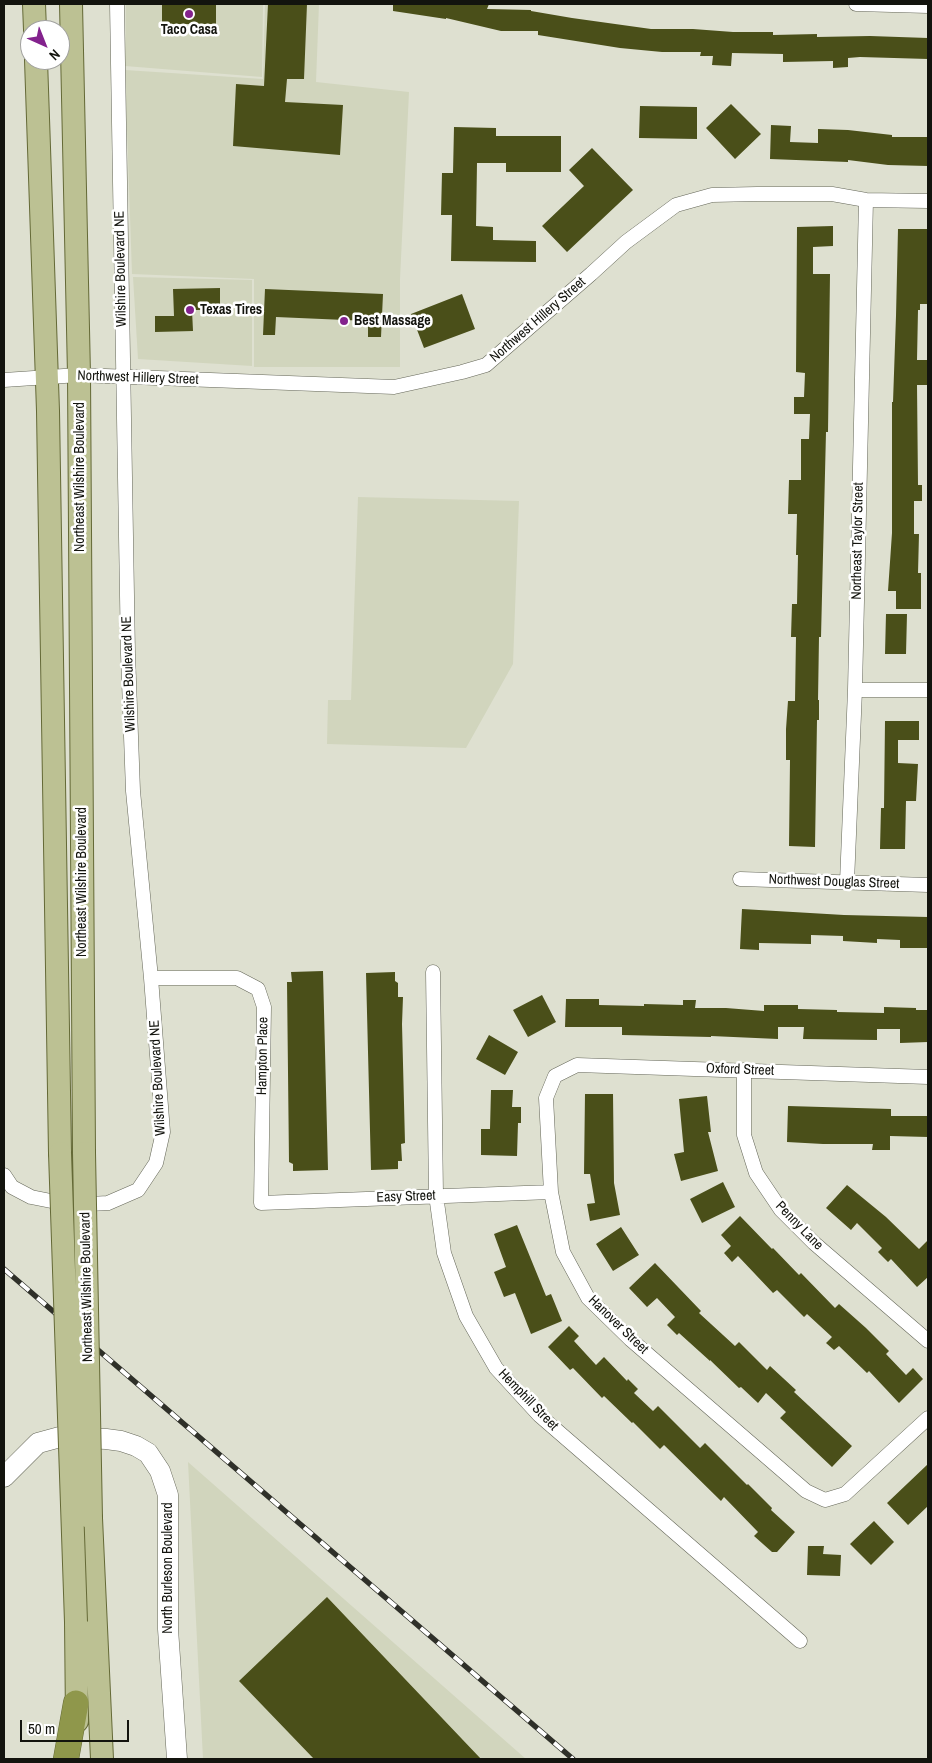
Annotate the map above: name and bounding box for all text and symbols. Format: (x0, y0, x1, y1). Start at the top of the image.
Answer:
marker: Taco Casa (183, 8, 195, 20)
north arrow (20, 20, 70, 70)
place label: Taco Casa (161, 22, 217, 38)
text: N (45, 46, 64, 64)
street label: Wilshire Boulevard NE (112, 211, 130, 327)
street label: Northwest Hillery Street (487, 274, 589, 366)
place label: Texas Tires (200, 302, 262, 318)
marker: Texas Tires (184, 304, 196, 316)
place label: Best Massage (354, 313, 431, 329)
marker: Best Massage (338, 315, 350, 327)
street label: Northwest Hillery Street (77, 367, 199, 389)
street label: Northeast Wilshire Boulevard (72, 402, 88, 552)
street label: Northeast Taylor Street (849, 482, 867, 600)
street label: Wilshire Boulevard NE (119, 616, 139, 732)
street label: Northeast Wilshire Boulevard (74, 807, 90, 957)
street label: Northwest Douglas Street (768, 871, 900, 893)
street label: Hampton Place (254, 1017, 272, 1095)
street label: Wilshire Boulevard NE (147, 1020, 169, 1136)
street label: Oxford Street (706, 1060, 774, 1080)
street label: Easy Street (376, 1188, 436, 1206)
street label: Penny Lane (772, 1198, 826, 1254)
street label: Northeast Wilshire Boulevard (77, 1212, 97, 1362)
street label: Hanover Street (584, 1292, 652, 1358)
street label: Hemphill Street (494, 1366, 562, 1434)
street label: North Burleson Boulevard (160, 1502, 176, 1634)
scale bar (22, 1710, 131, 1742)
text: 50 m (28, 1718, 55, 1739)

